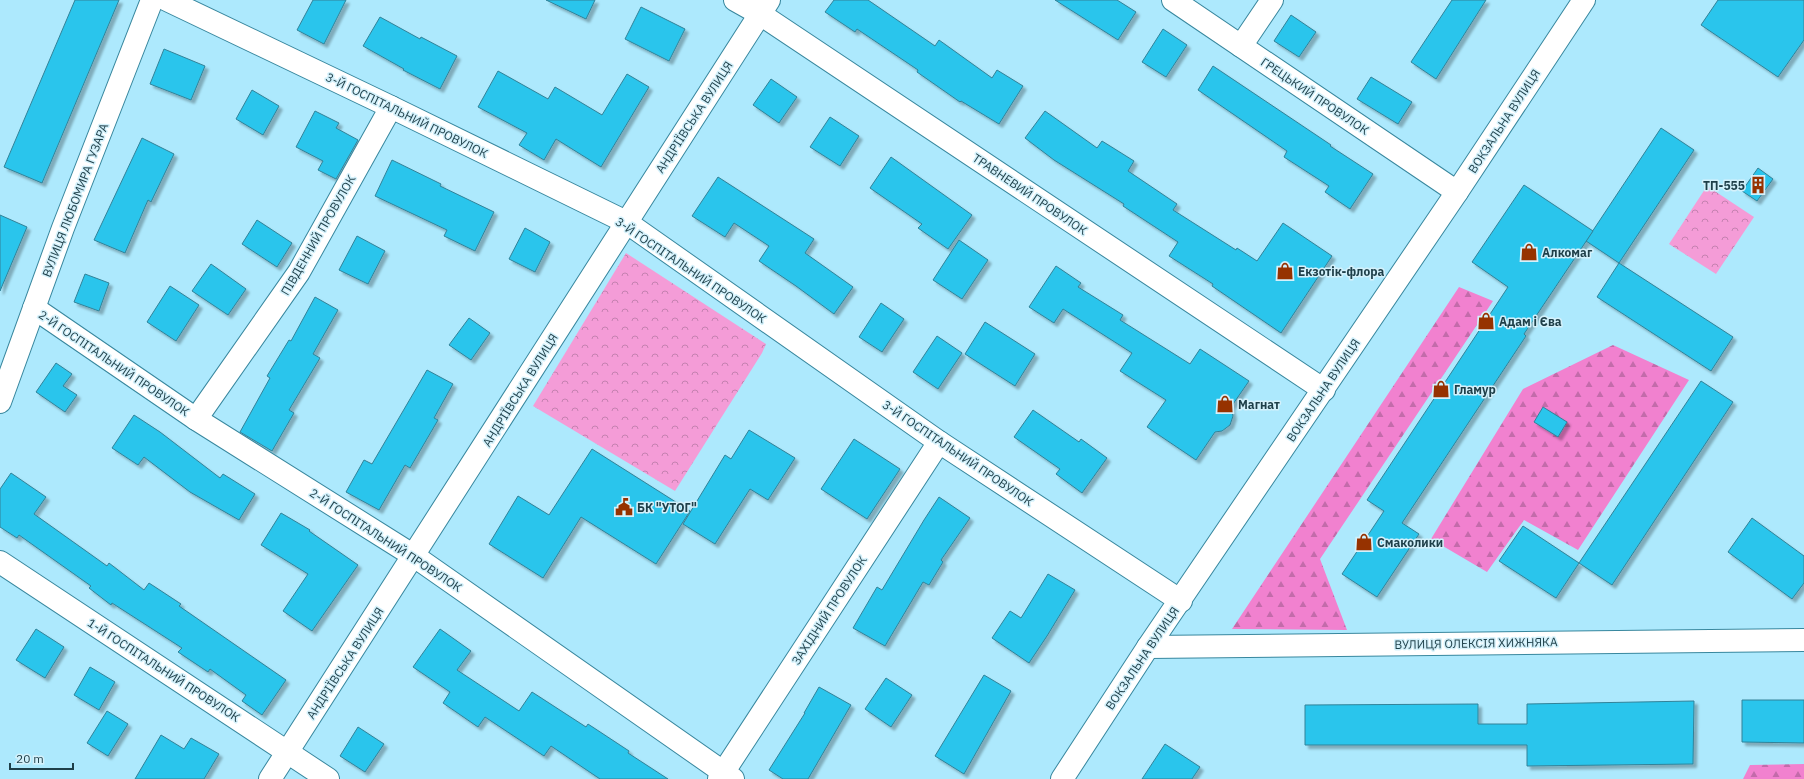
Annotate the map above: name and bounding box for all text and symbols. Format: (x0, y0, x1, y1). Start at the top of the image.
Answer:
street label: ГРЕЦЬКИЙ ПРОВУЛОК (1258, 54, 1372, 138)
street label: АНДРІЇВСЬКА ВУЛИЦЯ (652, 58, 736, 176)
street label: ВОКЗАЛЬНА ВУЛИЦЯ (1465, 66, 1543, 176)
street label: 3-Й ГОСПІТАЛЬНИЙ ПРОВУЛОК (323, 69, 491, 161)
street label: ВУЛИЦЯ ЛЮБОМИРА ГУЗАРА (39, 121, 111, 279)
street label: ТРАВНЕВИЙ ПРОВУЛОК (970, 150, 1090, 238)
street label: ПІВДЕННИЙ ПРОВУЛОК (277, 172, 359, 298)
building icon: ТП-555 (1748, 175, 1768, 195)
place label: ТП-555 (1703, 178, 1745, 193)
street label: 3-Й ГОСПІТАЛЬНИЙ ПРОВУЛОК (613, 214, 769, 326)
shop icon: Алкомаг (1519, 242, 1539, 262)
place label: Алкомаг (1542, 245, 1593, 260)
shop icon: Екзотік-флора (1275, 261, 1295, 281)
place label: Екзотік-флора (1298, 264, 1385, 279)
street label: 2-Й ГОСПІТАЛЬНИЙ ПРОВУЛОК (36, 307, 192, 419)
shop icon: Адам і Єва (1476, 311, 1496, 331)
place label: Адам і Єва (1499, 314, 1562, 329)
street label: АНДРІЇВСЬКА ВУЛИЦЯ (479, 331, 561, 449)
street label: ВОКЗАЛЬНА ВУЛИЦЯ (1283, 336, 1363, 444)
shop icon: Гламур (1431, 379, 1451, 399)
place label: Гламур (1454, 382, 1496, 397)
shop icon: Магнат (1215, 394, 1235, 414)
street label: 3-Й ГОСПІТАЛЬНИЙ ПРОВУЛОК (880, 397, 1036, 509)
place label: Магнат (1238, 397, 1280, 412)
street label: 2-Й ГОСПІТАЛЬНИЙ ПРОВУЛОК (307, 485, 465, 595)
public building icon: БК "УТОГ" (614, 497, 634, 517)
place label: БК "УТОГ" (637, 500, 697, 515)
shop icon: Смаколики (1354, 532, 1374, 552)
place label: Смаколики (1377, 535, 1443, 550)
street label: ЗАХІДНИЙ ПРОВУЛОК (788, 553, 870, 667)
street label: АНДРІЇВСЬКА ВУЛИЦЯ (303, 604, 387, 722)
street label: ВОКЗАЛЬНА ВУЛИЦЯ (1102, 604, 1182, 712)
street label: 1-Й ГОСПІТАЛЬНИЙ ПРОВУЛОК (85, 615, 243, 725)
street label: ВУЛИЦЯ ОЛЕКСІЯ ХИЖНЯКА (1394, 634, 1558, 652)
scale bar (10, 745, 73, 771)
text: 20 m (16, 751, 44, 766)

